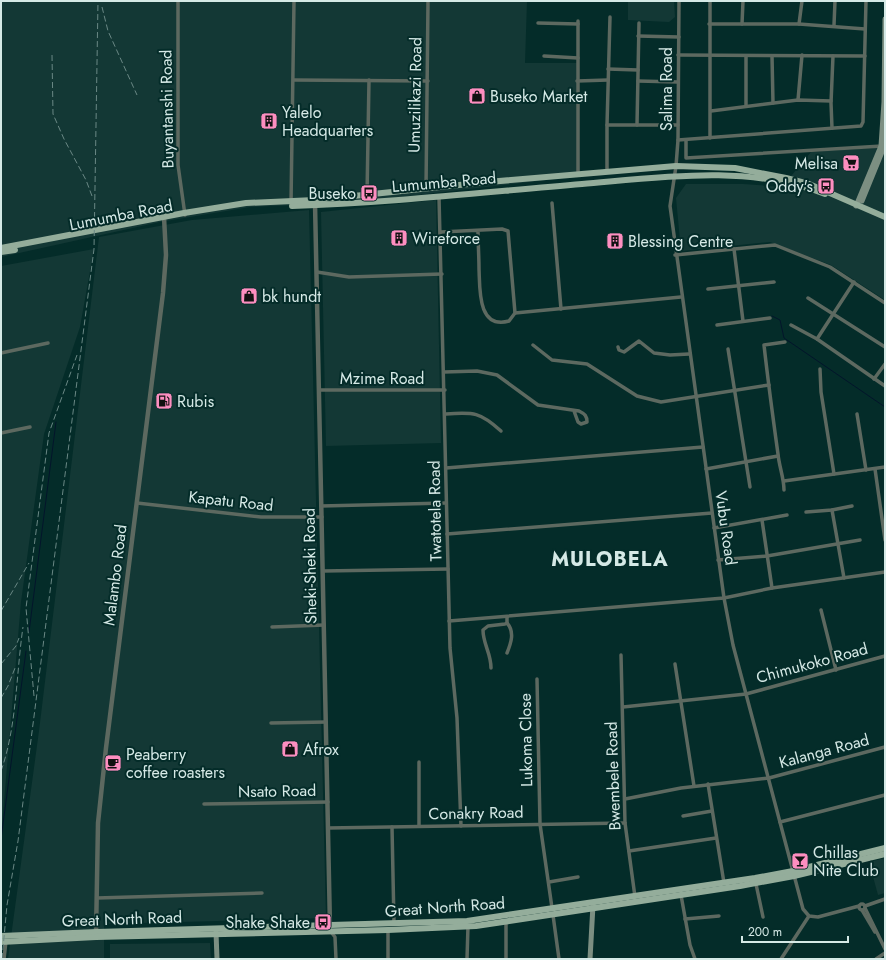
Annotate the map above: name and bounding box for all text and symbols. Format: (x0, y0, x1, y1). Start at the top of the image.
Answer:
street label: Umuzilikazi Road (402, 37, 428, 153)
street label: Salima Road (655, 47, 678, 131)
street label: Buyantanshi Road (154, 49, 180, 169)
place label: Buseko Market (490, 85, 588, 108)
shop icon: Buseko Market (467, 86, 487, 106)
place label: Yalelo Headquarters (282, 101, 373, 142)
building icon: Yalelo Headquarters (259, 111, 279, 131)
place label: Melisa (795, 152, 838, 175)
supermarket icon: Melisa (841, 153, 861, 173)
street label: Lumumba Road (391, 166, 497, 198)
place label: Oddy's (766, 175, 813, 198)
bus stop icon: Oddy's (816, 176, 836, 196)
place label: Buseko (308, 182, 356, 205)
bus stop icon: Buseko (359, 183, 379, 203)
street label: Lumumba Road (67, 194, 175, 236)
place label: Wireforce (412, 227, 480, 250)
building icon: Wireforce (389, 228, 409, 248)
place label: Blessing Centre (628, 230, 733, 253)
building icon: Blessing Centre (605, 231, 625, 251)
place label: bk hundt (262, 285, 321, 308)
shop icon: bk hundt (239, 286, 259, 306)
street label: Mzime Road (340, 367, 424, 390)
place label: Rubis (177, 390, 214, 413)
fuel station icon: Rubis (154, 391, 174, 411)
street label: Twatotela Road (423, 460, 447, 562)
street label: Kapatu Road (187, 485, 275, 517)
street label: Vubu Road (709, 489, 743, 567)
street label: Sheki-Sheki Road (297, 508, 323, 624)
street label: Malambo Road (97, 523, 133, 627)
district label: MULOBELA (551, 545, 669, 574)
street label: Chimukoko Road (754, 637, 870, 689)
street label: Lukoma Close (514, 693, 538, 787)
street label: Bwembele Road (600, 721, 626, 831)
street label: Kalanga Road (776, 728, 872, 774)
place label: Afrox (303, 738, 339, 761)
shop icon: Afrox (280, 739, 300, 759)
place label: Peaberry coffee roasters (126, 743, 225, 784)
cafe icon: Peaberry coffee roasters (103, 753, 123, 773)
street label: Nsato Road (238, 779, 316, 803)
street label: Conakry Road (428, 801, 524, 825)
place label: Chillas Nite Club (813, 841, 879, 882)
bar icon: Chillas Nite Club (790, 851, 810, 871)
street label: Great North Road (384, 891, 506, 923)
street label: Great North Road (61, 905, 183, 933)
place label: Shake Shake (225, 911, 310, 934)
bus stop icon: Shake Shake (313, 912, 333, 932)
scale bar (742, 918, 848, 944)
text: 200 m (748, 923, 782, 941)

